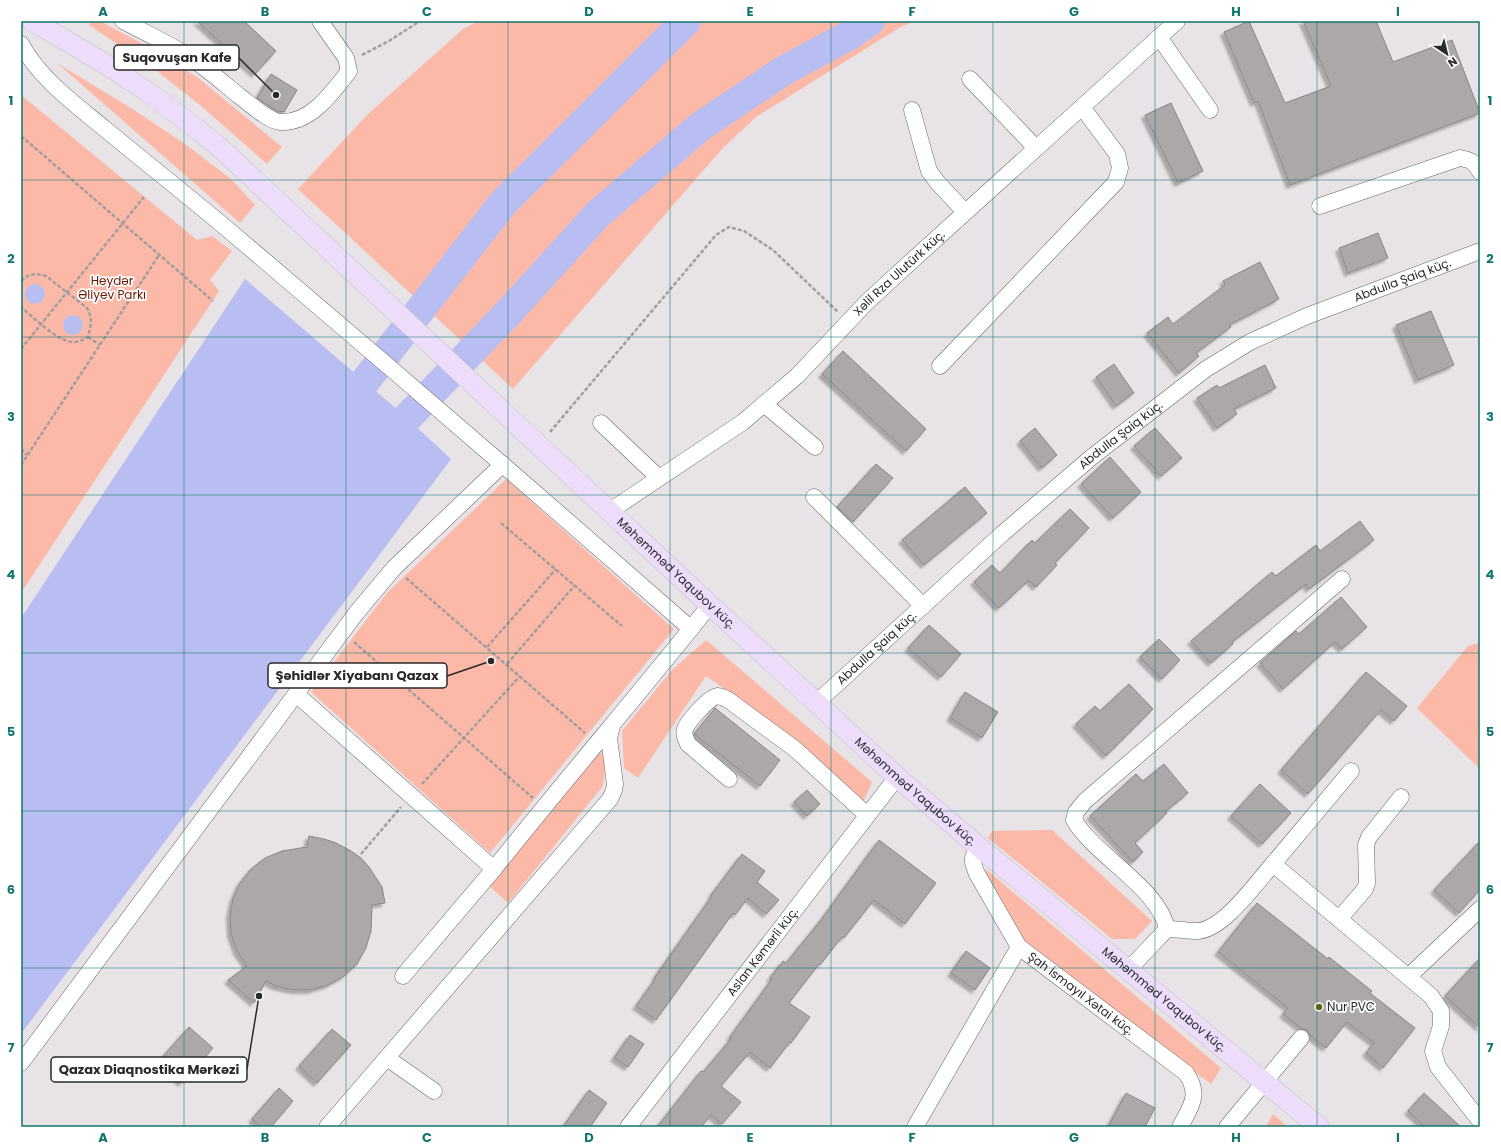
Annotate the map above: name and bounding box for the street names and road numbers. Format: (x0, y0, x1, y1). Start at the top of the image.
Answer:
street label: Xəlil Rza Ulutürk küç. (849, 226, 948, 320)
street label: Abdulla Şaiq küç. (1351, 254, 1453, 306)
street label: Abdulla Şaiq küç. (1075, 396, 1166, 473)
street label: Məhəmməd Yaqubov küç. (613, 513, 740, 633)
street label: Abdulla Şaiq küç. (833, 607, 920, 688)
street label: Məhəmməd Yaqubov küç. (851, 733, 980, 849)
street label: Aslan Kəmərli küç. (723, 903, 802, 1000)
street label: Məhəmməd Yaqubov küç. (1098, 943, 1230, 1055)
street label: Şah İsmayıl Xətai küç. (1025, 948, 1138, 1039)

